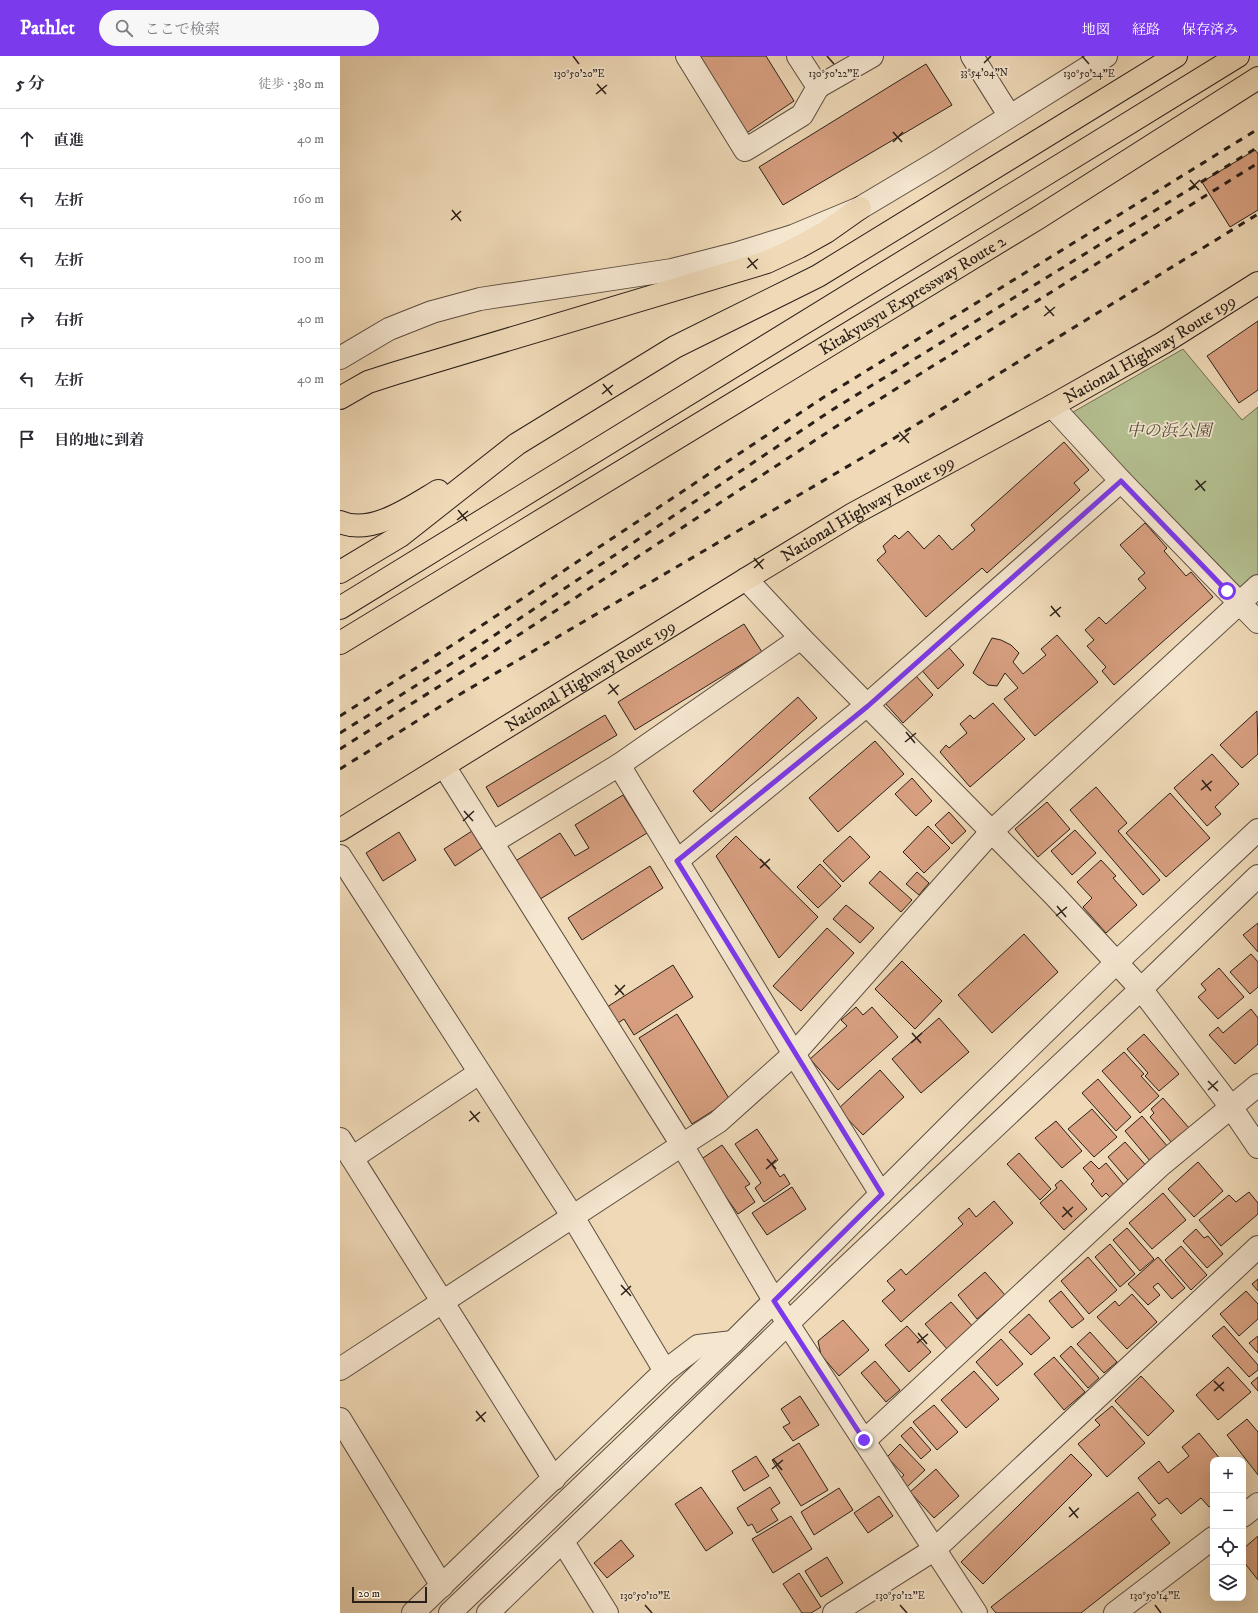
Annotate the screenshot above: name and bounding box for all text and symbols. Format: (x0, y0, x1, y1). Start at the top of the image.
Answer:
search box (99, 10, 379, 46)
text: Pathlet (20, 17, 75, 40)
icon: search (113, 17, 135, 39)
text: ここで検索 (145, 20, 220, 39)
text: 地図 (1082, 21, 1110, 39)
text: 経路 (1132, 21, 1160, 39)
text: 保存済み (1182, 21, 1238, 39)
text: 33°54'04"N (960, 67, 1008, 79)
text: 130°50'20"E (553, 68, 605, 80)
text: 130°50'22"E (809, 68, 859, 80)
text: 130°50'24"E (1063, 68, 1115, 80)
text: 5 分 (16, 73, 45, 95)
text: 徒歩 · 380 m (258, 76, 324, 92)
icon: ahead (16, 128, 38, 150)
text: 直進 (54, 131, 84, 150)
text: 40 m (297, 131, 324, 147)
icon: left (16, 188, 38, 210)
text: 左折 (54, 191, 84, 210)
text: 160 m (293, 191, 324, 207)
street label: Kitakyusyu Expressway Route 2 (815, 230, 1011, 361)
icon: left (16, 248, 38, 270)
text: 左折 (54, 251, 84, 270)
text: 100 m (293, 251, 324, 267)
street label: National Highway Route 199 (1060, 290, 1240, 409)
icon: right (16, 308, 38, 330)
text: 右折 (54, 311, 84, 330)
text: 40 m (297, 311, 324, 327)
icon: left (16, 368, 38, 390)
text: 左折 (54, 371, 84, 390)
text: 40 m (297, 371, 324, 387)
park label: 中の浜公園 (1127, 420, 1214, 442)
icon: arrive (16, 428, 38, 450)
text: 目的地に到着 (54, 431, 144, 450)
street label: National Highway Route 199 (777, 451, 959, 567)
route start (1218, 582, 1236, 600)
street label: National Highway Route 199 (501, 615, 680, 737)
route end (855, 1431, 873, 1449)
map controls (1210, 1457, 1246, 1601)
button: + (1210, 1457, 1246, 1493)
button: − (1210, 1493, 1246, 1529)
button: locate (1210, 1529, 1246, 1565)
button: layers (1210, 1565, 1246, 1601)
scale bar (352, 1585, 427, 1604)
text: 20 m (358, 1587, 380, 1601)
text: 130°50'10"E (620, 1590, 670, 1602)
text: 130°50'12"E (875, 1590, 925, 1602)
text: 130°50'14"E (1130, 1590, 1180, 1602)

